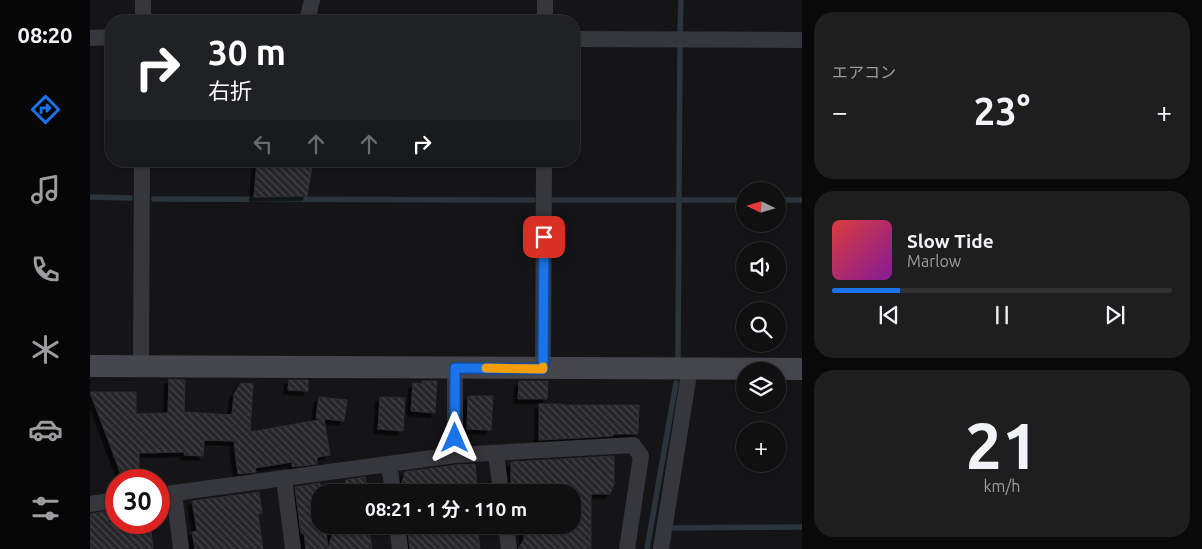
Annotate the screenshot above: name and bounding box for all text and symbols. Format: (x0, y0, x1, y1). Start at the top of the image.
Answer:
text: 08:20 (17, 22, 73, 47)
text: 30 m (208, 32, 286, 72)
icon: right (125, 35, 190, 100)
text: エアコン (832, 63, 896, 81)
text: 右折 (208, 78, 252, 103)
text: 23° (974, 90, 1030, 132)
icon: directions (28, 92, 63, 127)
text: − (832, 96, 848, 127)
text: + (1156, 96, 1172, 127)
icon: left (249, 130, 277, 158)
icon: ahead (302, 130, 330, 158)
icon: ahead (355, 130, 383, 158)
icon: right (408, 130, 436, 158)
icon: music (28, 172, 63, 207)
north arrow (736, 182, 786, 232)
map controls (736, 182, 786, 472)
pin (523, 216, 565, 258)
icon: arrive (530, 223, 558, 251)
text: Slow Tide (907, 230, 994, 252)
button: sound (736, 242, 786, 292)
icon: phone (28, 252, 63, 287)
text: Marlow (907, 252, 961, 270)
icon: previous (875, 301, 903, 329)
icon: pause (988, 301, 1016, 329)
icon: next (1101, 301, 1129, 329)
button: search (736, 302, 786, 352)
icon: climate (28, 332, 63, 367)
button: layers (736, 362, 786, 412)
text: 21 (965, 408, 1039, 481)
position arrow (428, 411, 480, 463)
icon: car (28, 412, 63, 447)
button: + (736, 422, 786, 472)
speed limit sign: 30 (105, 469, 170, 534)
text: km/h (984, 477, 1020, 495)
icon: filters (28, 491, 63, 526)
text: 08:21 · 1 分 · 110 m (365, 498, 527, 520)

